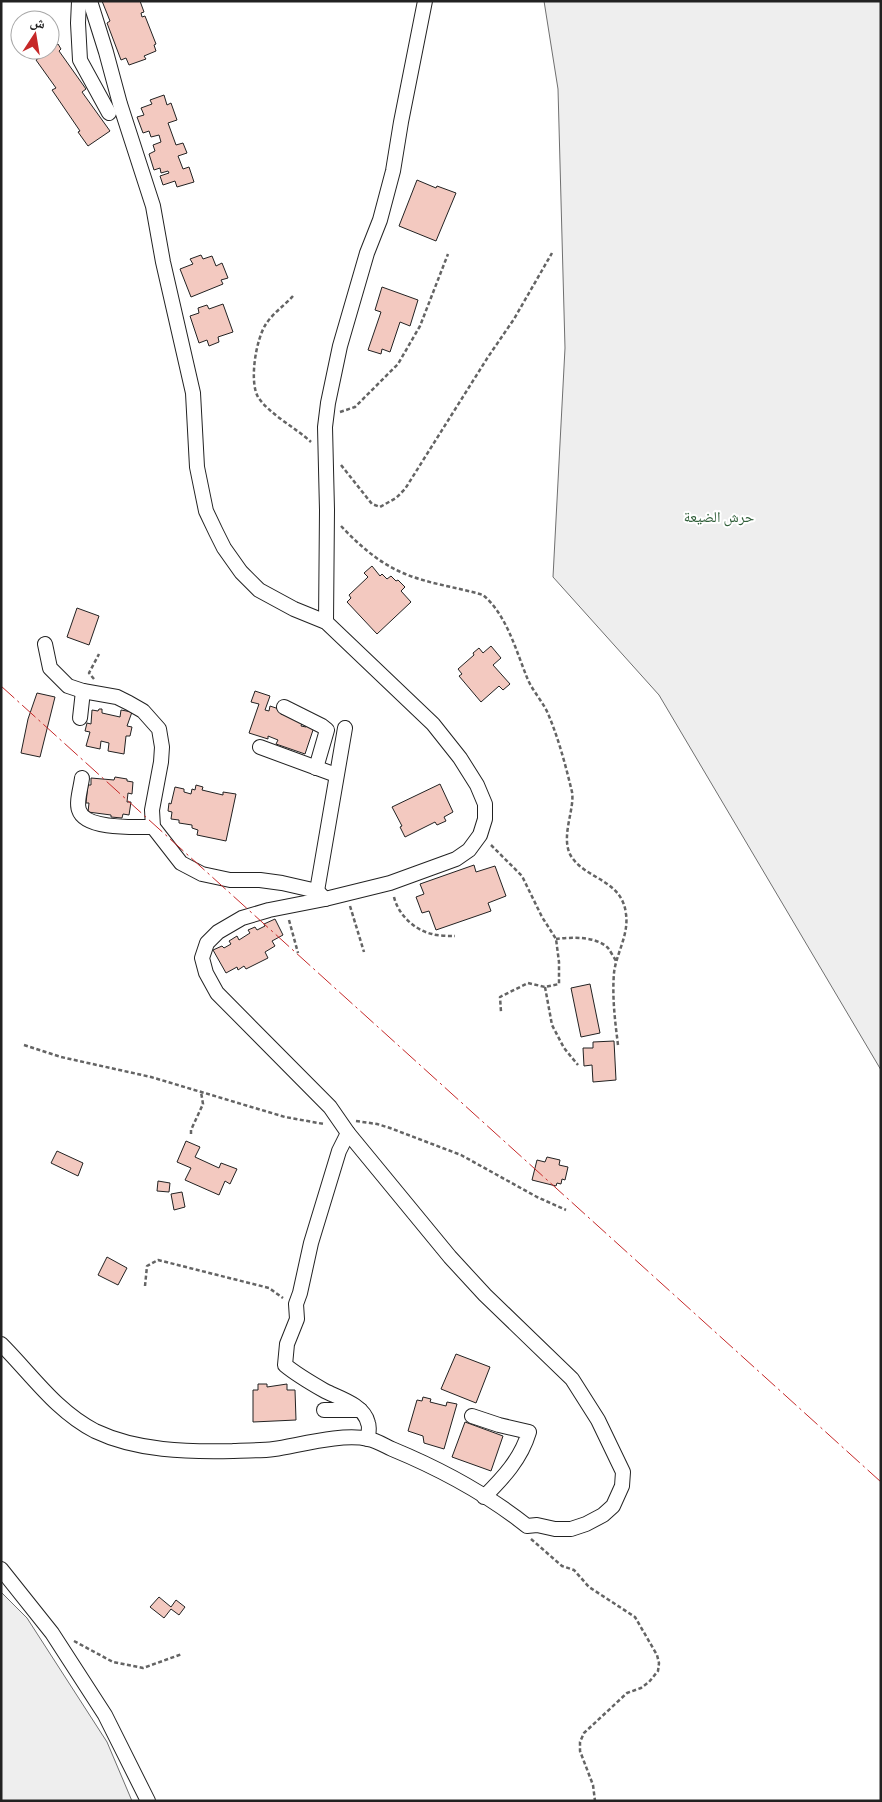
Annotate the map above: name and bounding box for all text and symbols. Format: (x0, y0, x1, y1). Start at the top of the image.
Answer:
north arrow (10, 10, 60, 60)
text: ش (28, 12, 47, 35)
park label: حرش الضيعة (684, 507, 755, 528)

